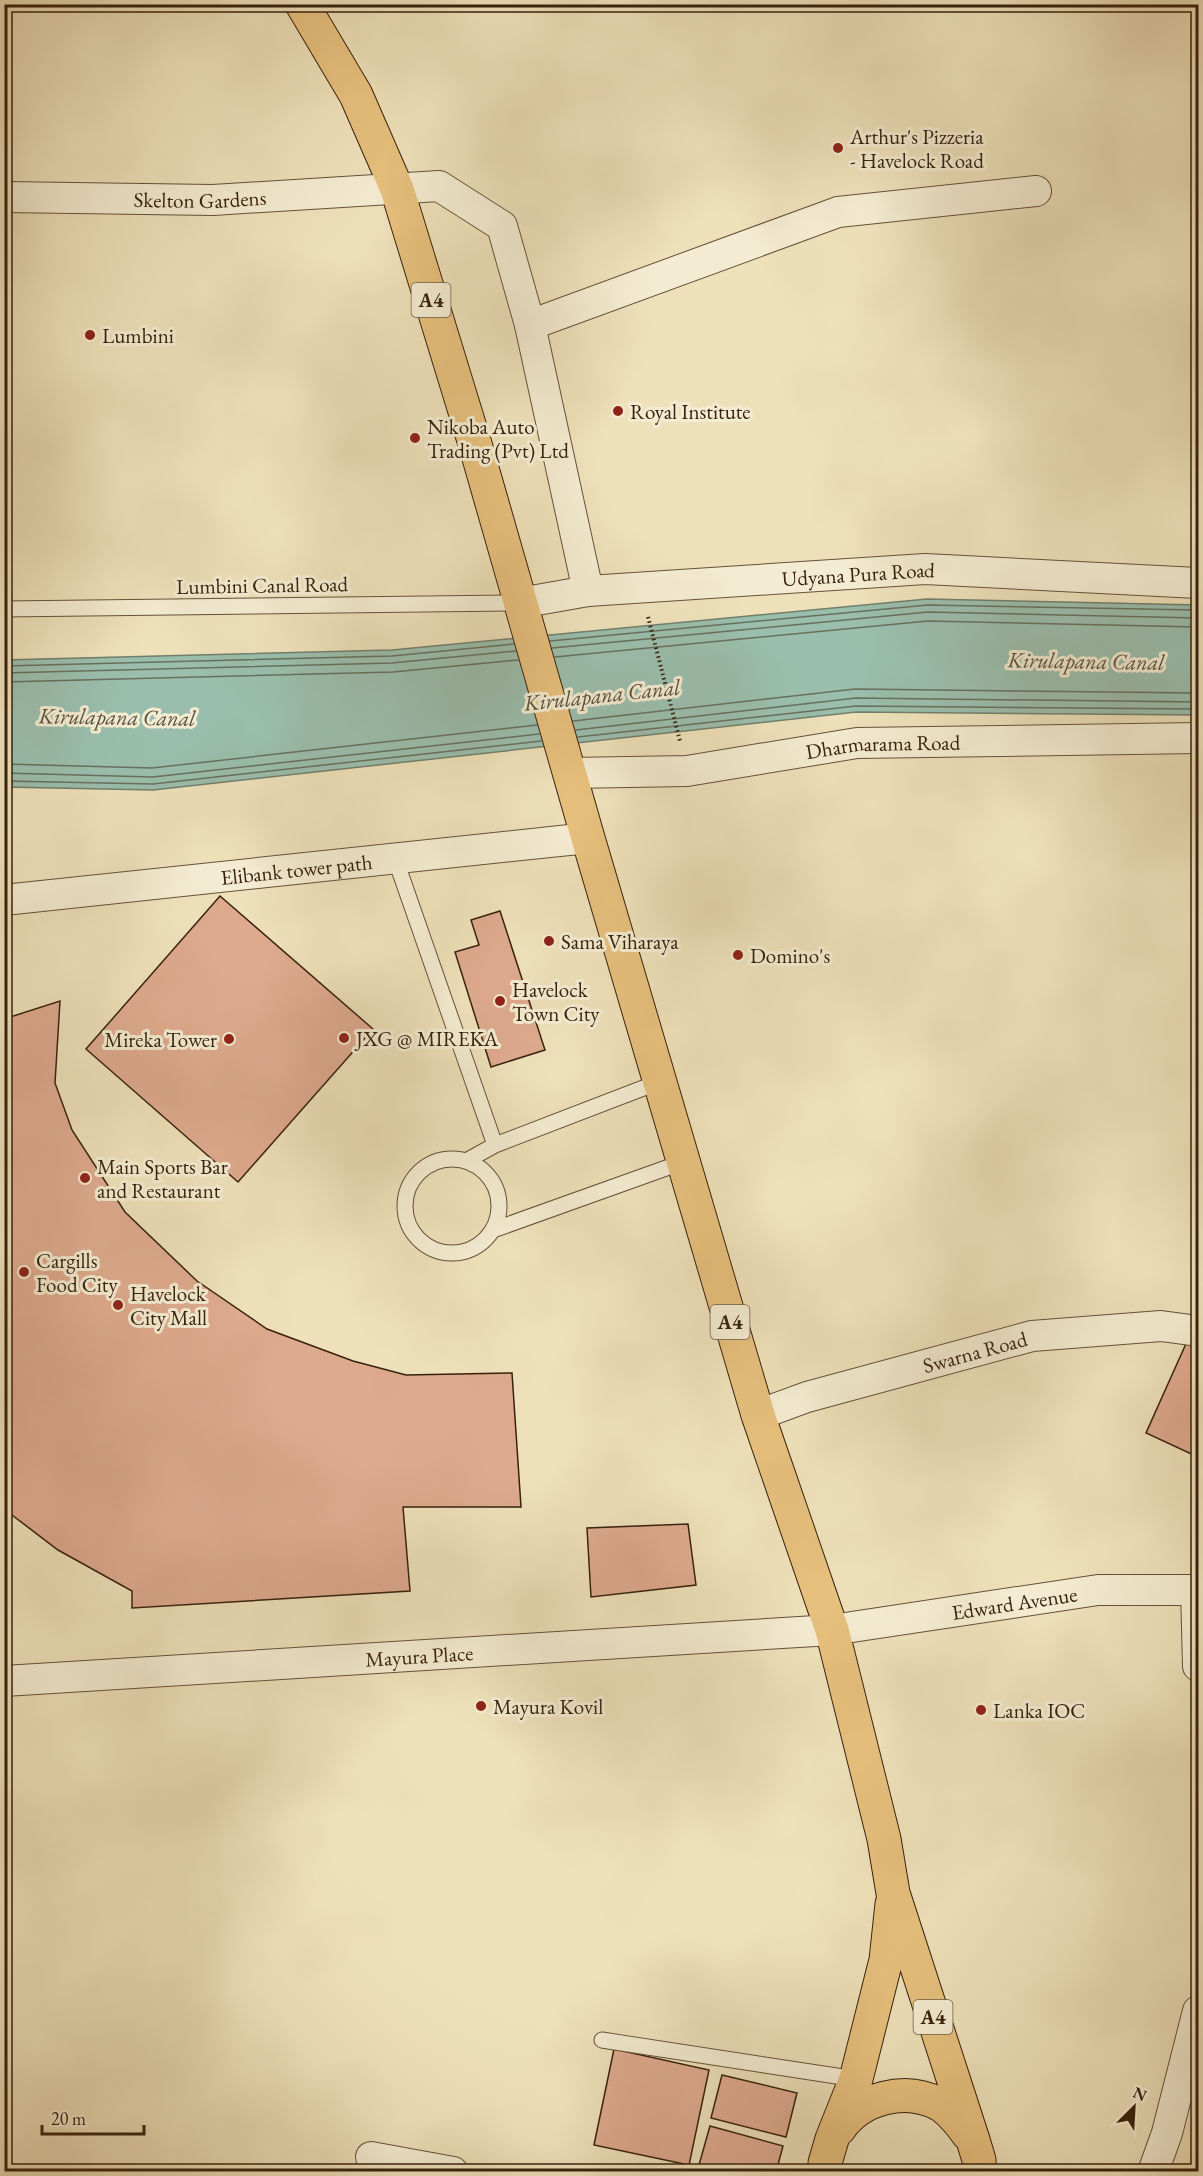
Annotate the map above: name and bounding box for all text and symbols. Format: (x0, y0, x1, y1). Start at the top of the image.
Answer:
place label: Arthur's Pizzeria - Havelock Road (849, 123, 984, 174)
marker: Arthur's Pizzeria - Havelock Road (831, 141, 845, 155)
street label: Skelton Gardens (133, 183, 267, 214)
road number: A4 (412, 283, 450, 317)
place label: Lumbini (102, 322, 174, 349)
marker: Lumbini (83, 328, 97, 342)
place label: Royal Institute (630, 398, 751, 425)
marker: Royal Institute (611, 404, 625, 418)
place label: Nikoba Auto Trading (Pvt) Ltd (427, 413, 569, 464)
marker: Nikoba Auto Trading (Pvt) Ltd (408, 431, 422, 445)
street label: Udyana Pura Road (781, 555, 936, 592)
street label: Lumbini Canal Road (176, 570, 349, 600)
water label: Kirulapana Canal (1006, 645, 1165, 677)
water label: Kirulapana Canal (522, 672, 682, 718)
water label: Kirulapana Canal (37, 701, 196, 733)
street label: Dharmarama Road (804, 728, 961, 765)
street label: Elibank tower path (219, 847, 374, 890)
place label: Sama Viharaya (561, 928, 679, 955)
marker: Sama Viharaya (542, 934, 556, 948)
place label: Domino's (750, 942, 830, 969)
marker: Domino's (731, 948, 745, 962)
place label: Havelock Town City (512, 976, 600, 1027)
marker: Havelock Town City (493, 994, 507, 1008)
place label: JXG @ MIREKA (354, 1025, 499, 1052)
place label: Mireka Tower (104, 1026, 217, 1053)
marker: JXG @ MIREKA (337, 1031, 351, 1045)
marker: Mireka Tower (222, 1032, 236, 1046)
place label: Main Sports Bar and Restaurant (97, 1153, 228, 1204)
marker: Main Sports Bar and Restaurant (78, 1171, 92, 1185)
place label: Cargills Food City (36, 1247, 118, 1298)
marker: Cargills Food City (17, 1265, 31, 1279)
place label: Havelock City Mall (130, 1280, 207, 1331)
marker: Havelock City Mall (111, 1298, 125, 1312)
road number: A4 (710, 1305, 750, 1339)
street label: Swarna Road (920, 1324, 1030, 1379)
street label: Edward Avenue (950, 1580, 1079, 1625)
street label: Mayura Place (365, 1639, 474, 1672)
place label: Mayura Kovil (493, 1693, 603, 1720)
place label: Lanka IOC (993, 1697, 1085, 1724)
marker: Mayura Kovil (474, 1699, 488, 1713)
marker: Lanka IOC (974, 1703, 988, 1717)
road number: A4 (914, 2000, 952, 2034)
north arrow (1104, 2077, 1164, 2137)
text: N (1130, 2082, 1150, 2106)
scale bar (42, 2098, 144, 2136)
text: 20 m (51, 2107, 86, 2130)

